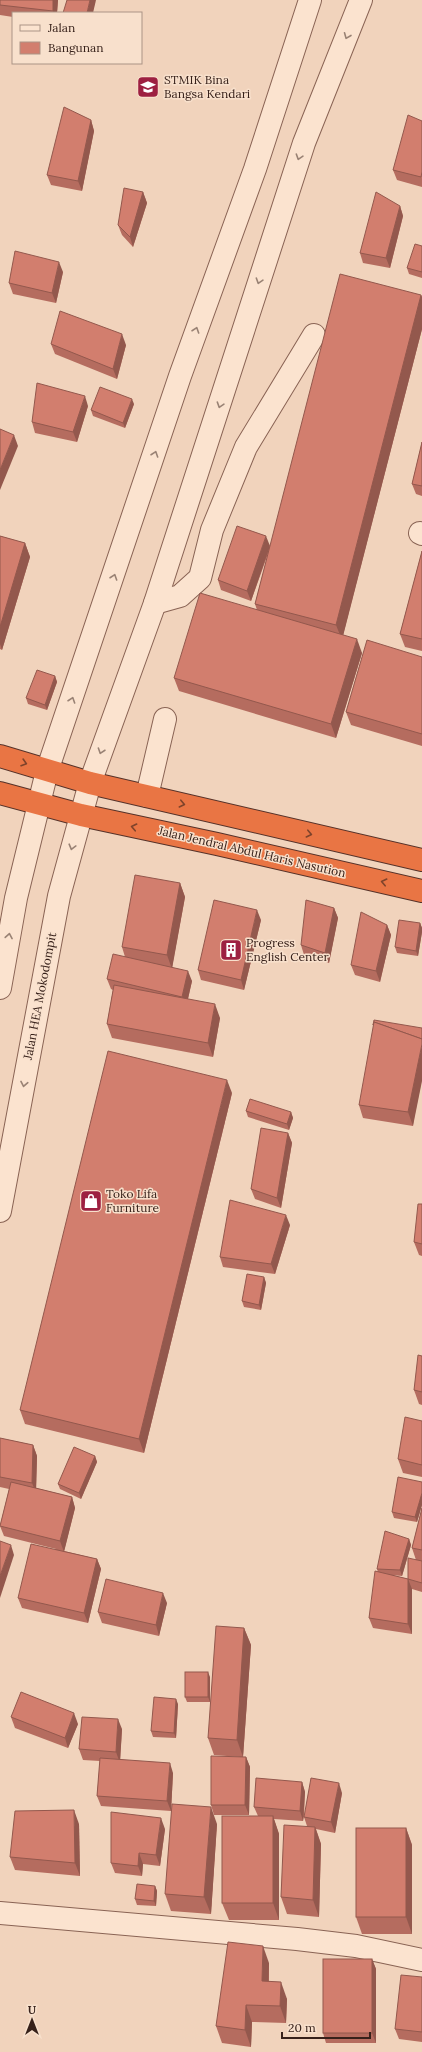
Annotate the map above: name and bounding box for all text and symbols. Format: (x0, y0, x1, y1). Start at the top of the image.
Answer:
legend (12, 12, 142, 64)
text: Jalan (47, 20, 75, 35)
one-way arrow (343, 33, 351, 40)
text: Bangunan (48, 40, 104, 55)
place label: STMIK Bina Bangsa Kendari (164, 72, 250, 101)
school or university icon: STMIK Bina Bangsa Kendari (135, 74, 161, 100)
one-way arrow (296, 154, 304, 161)
one-way arrow (256, 277, 264, 284)
one-way arrow (192, 327, 200, 334)
one-way arrow (216, 401, 224, 408)
one-way arrow (151, 450, 159, 457)
one-way arrow (109, 574, 117, 581)
one-way arrow (67, 697, 76, 704)
one-way arrow (97, 748, 105, 755)
one-way arrow (20, 758, 27, 767)
one-way arrow (179, 800, 186, 808)
street label: Jalan Jendral Abdul Haris Nasution (156, 822, 347, 880)
one-way arrow (131, 823, 137, 831)
one-way arrow (306, 829, 312, 837)
one-way arrow (69, 844, 77, 851)
one-way arrow (381, 879, 387, 887)
street label: Jalan HEA Mokodompit (20, 931, 59, 1062)
one-way arrow (5, 932, 13, 939)
place label: Progress English Center (246, 935, 329, 964)
building icon: Progress English Center (218, 937, 244, 963)
one-way arrow (20, 1081, 28, 1087)
place label: Toko Lifa Furniture (106, 1186, 160, 1215)
shop icon: Toko Lifa Furniture (78, 1188, 104, 1214)
north arrow (12, 2000, 52, 2040)
text: U (28, 2003, 37, 2017)
scale bar (282, 2014, 370, 2040)
text: 20 m (288, 2020, 316, 2035)

